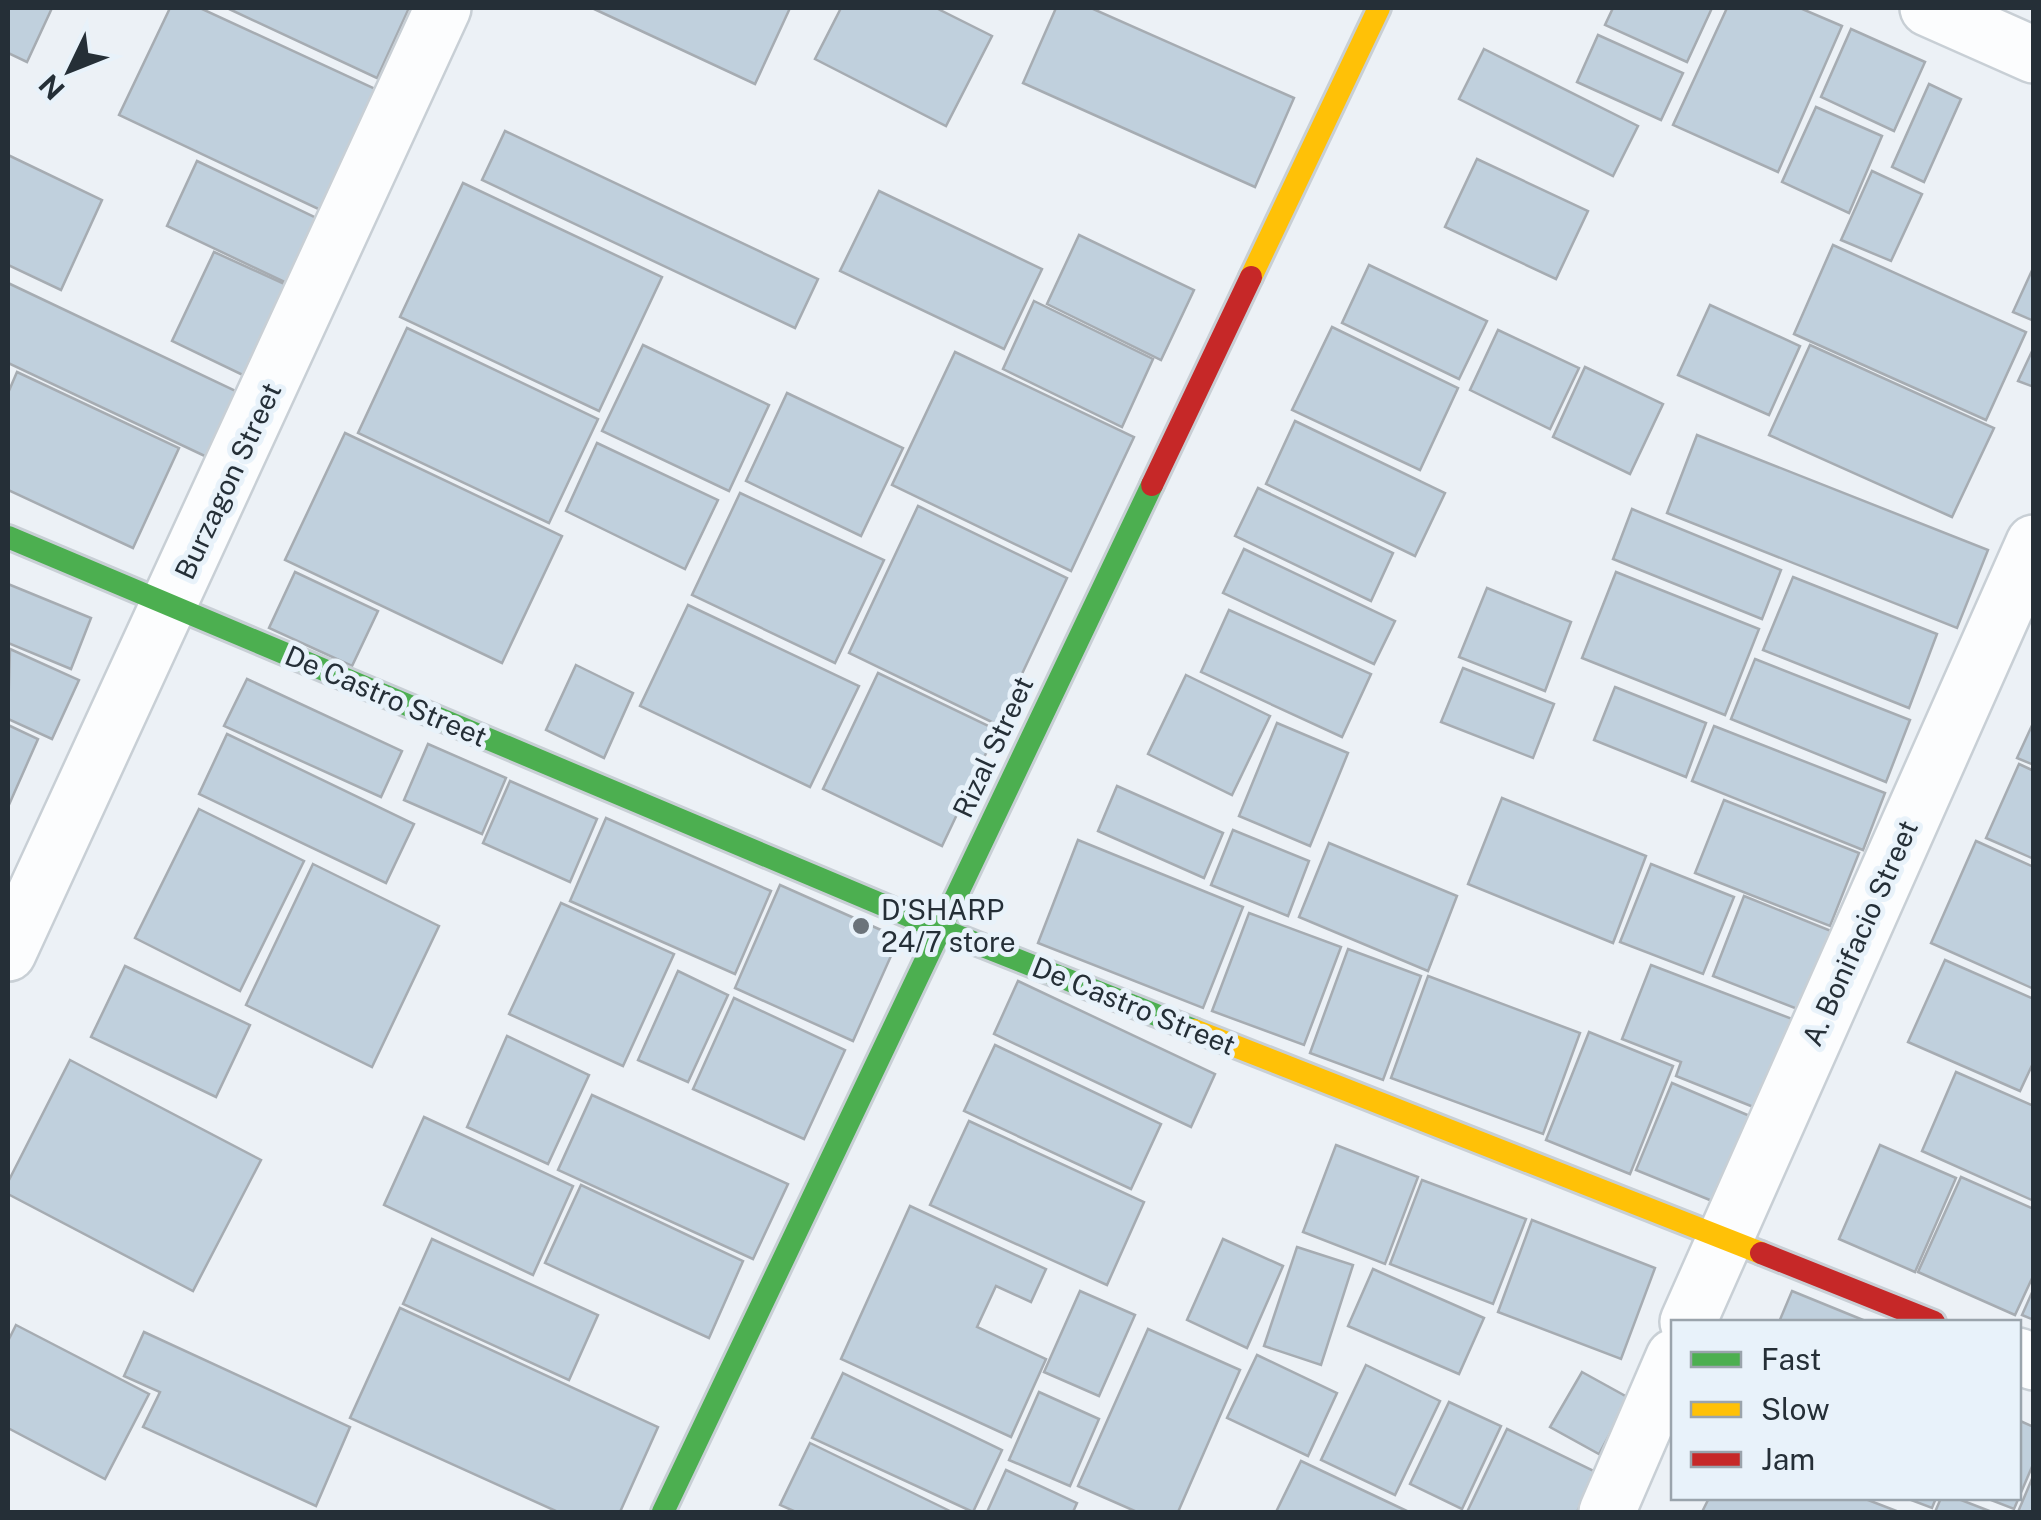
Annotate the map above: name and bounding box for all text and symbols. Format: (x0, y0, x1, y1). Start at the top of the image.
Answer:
north arrow (20, 20, 120, 120)
text: N (32, 68, 71, 107)
street label: Burzagon Street (168, 377, 288, 584)
street label: De Castro Street (280, 638, 492, 753)
street label: Rizal Street (946, 671, 1040, 823)
street label: A. Bonifacio Street (1795, 815, 1924, 1051)
place label: D'SHARP 24/7 store (881, 893, 1016, 958)
marker: D'SHARP 24/7 store (850, 915, 872, 937)
street label: De Castro Street (1028, 950, 1241, 1061)
legend (1671, 1320, 2021, 1500)
text: Fast (1761, 1341, 1821, 1377)
text: Slow (1761, 1391, 1830, 1427)
text: Jam (1761, 1441, 1815, 1477)

